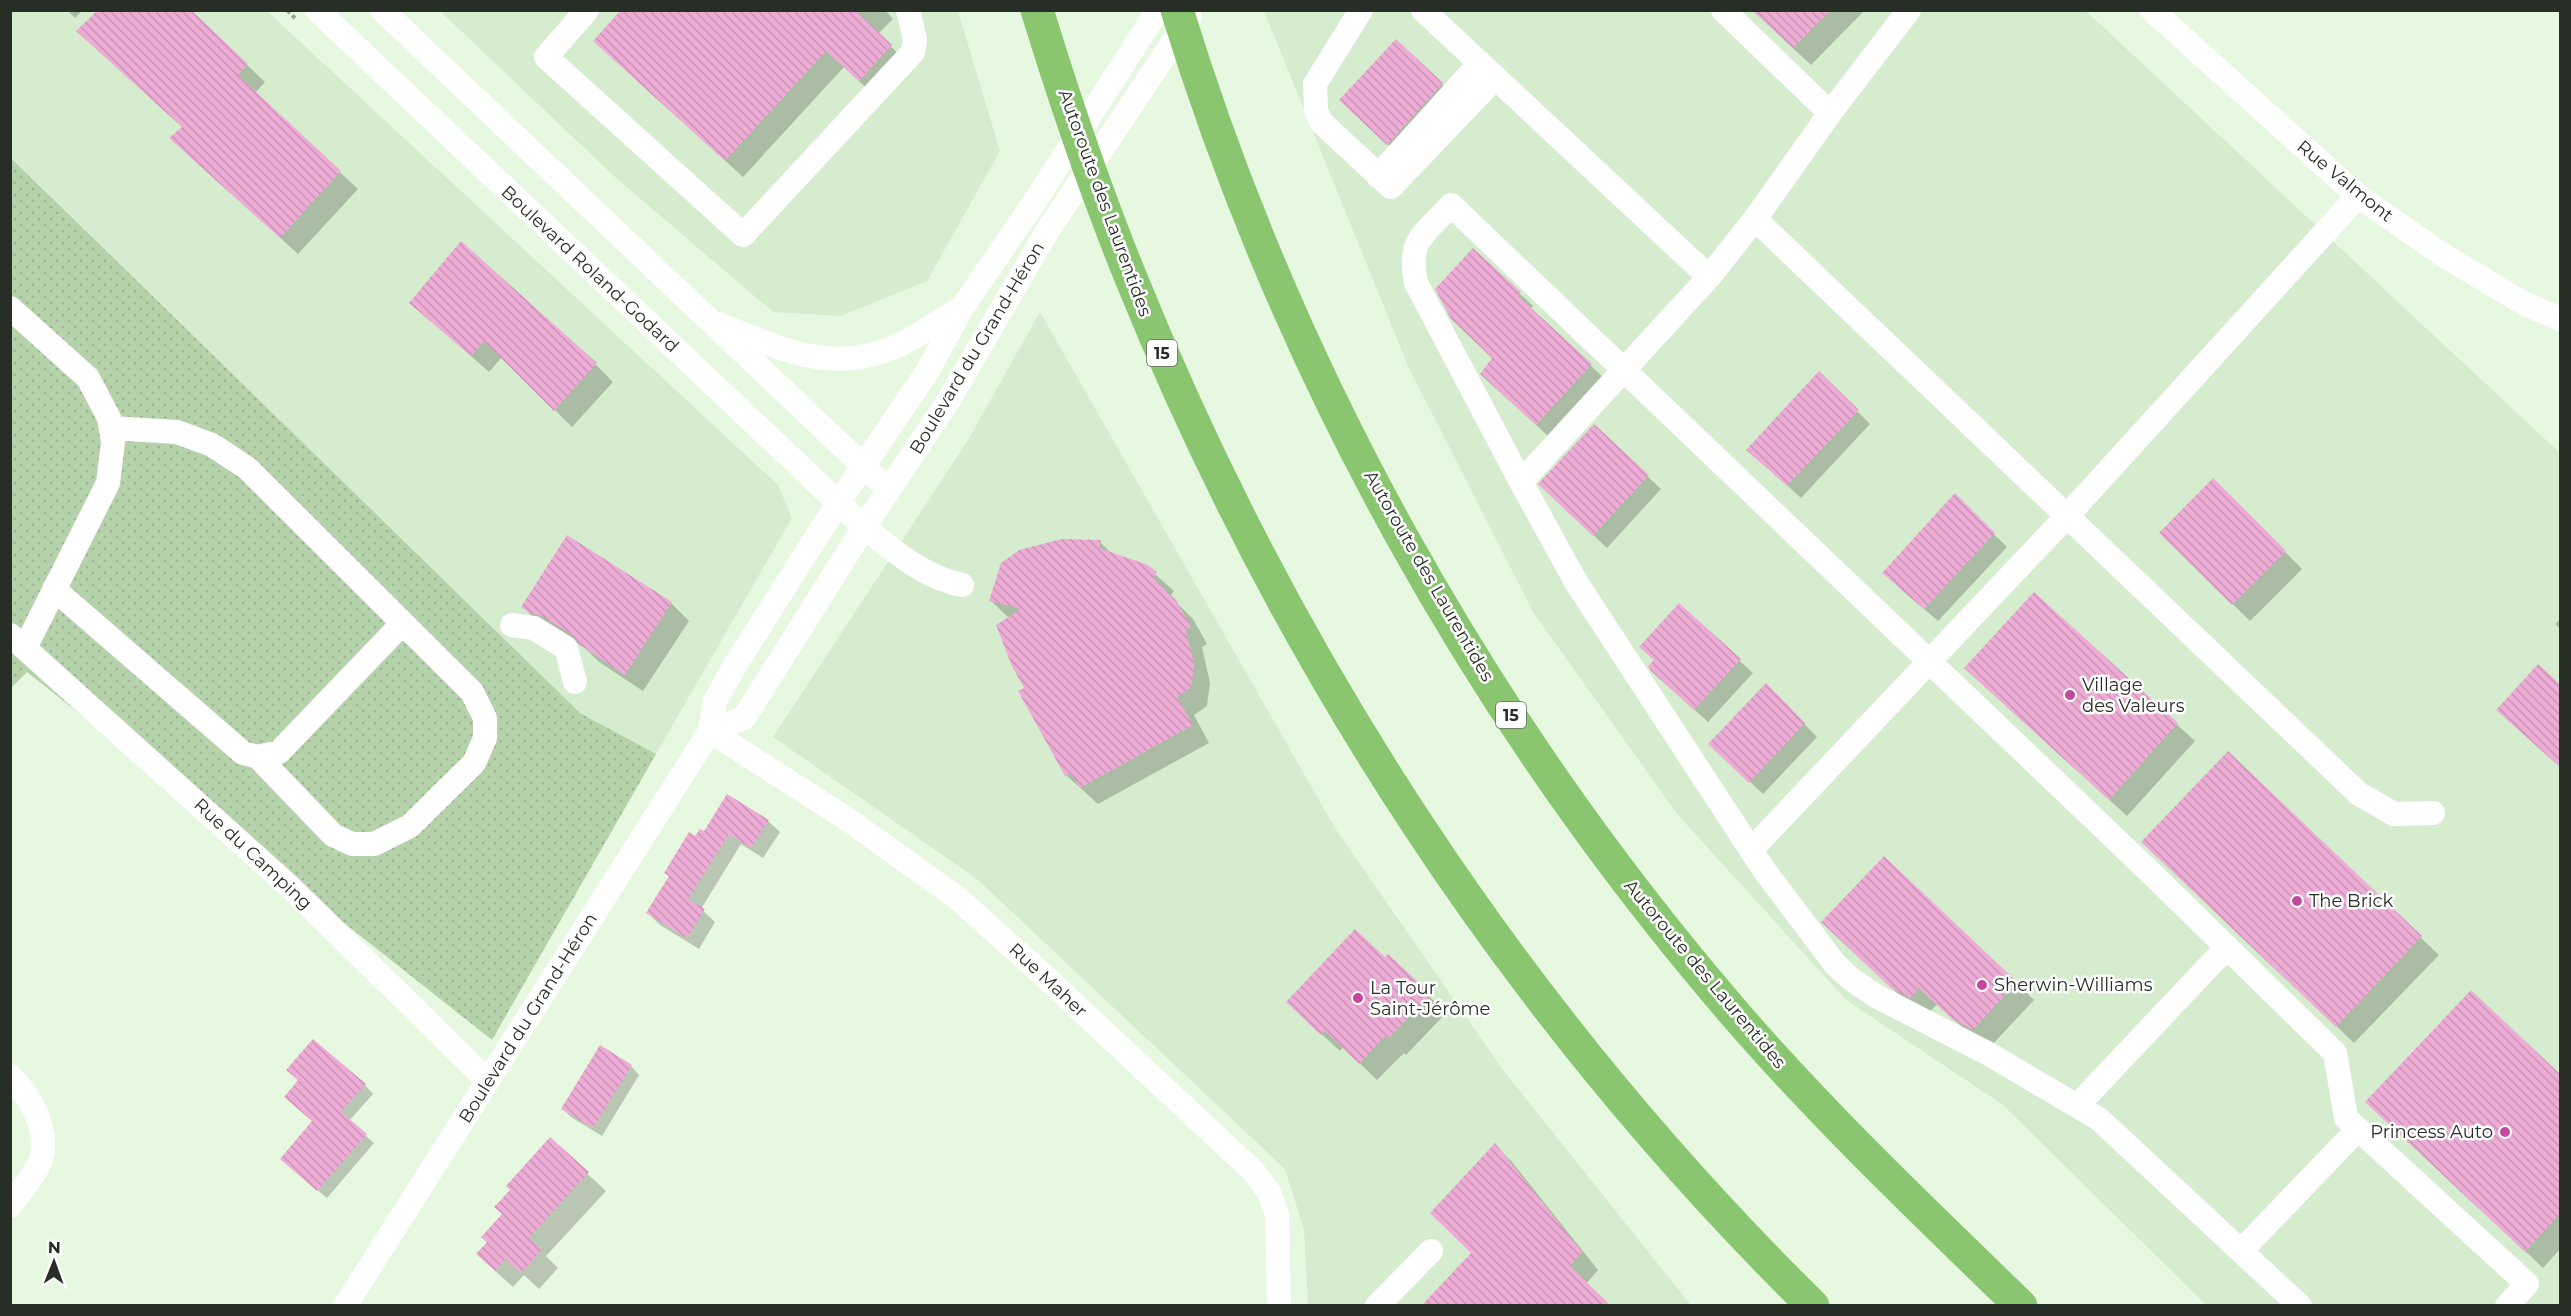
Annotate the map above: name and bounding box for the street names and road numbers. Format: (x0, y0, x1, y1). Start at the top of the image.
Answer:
street label: Autoroute des Laurentides (1054, 87, 1156, 320)
street label: Rue Valmont (2292, 135, 2398, 227)
street label: Boulevard Roland-Godard (497, 181, 683, 357)
street label: Boulevard du Grand-Héron (905, 238, 1049, 458)
road number: 15 (1147, 340, 1177, 366)
street label: Autoroute des Laurentides (1359, 467, 1499, 686)
road number: 15 (1496, 702, 1526, 728)
street label: Rue du Camping (189, 794, 317, 914)
street label: Autoroute des Laurentides (1619, 875, 1791, 1073)
street label: Boulevard du Grand-Héron (454, 909, 602, 1127)
street label: Rue Maher (1004, 938, 1092, 1022)

